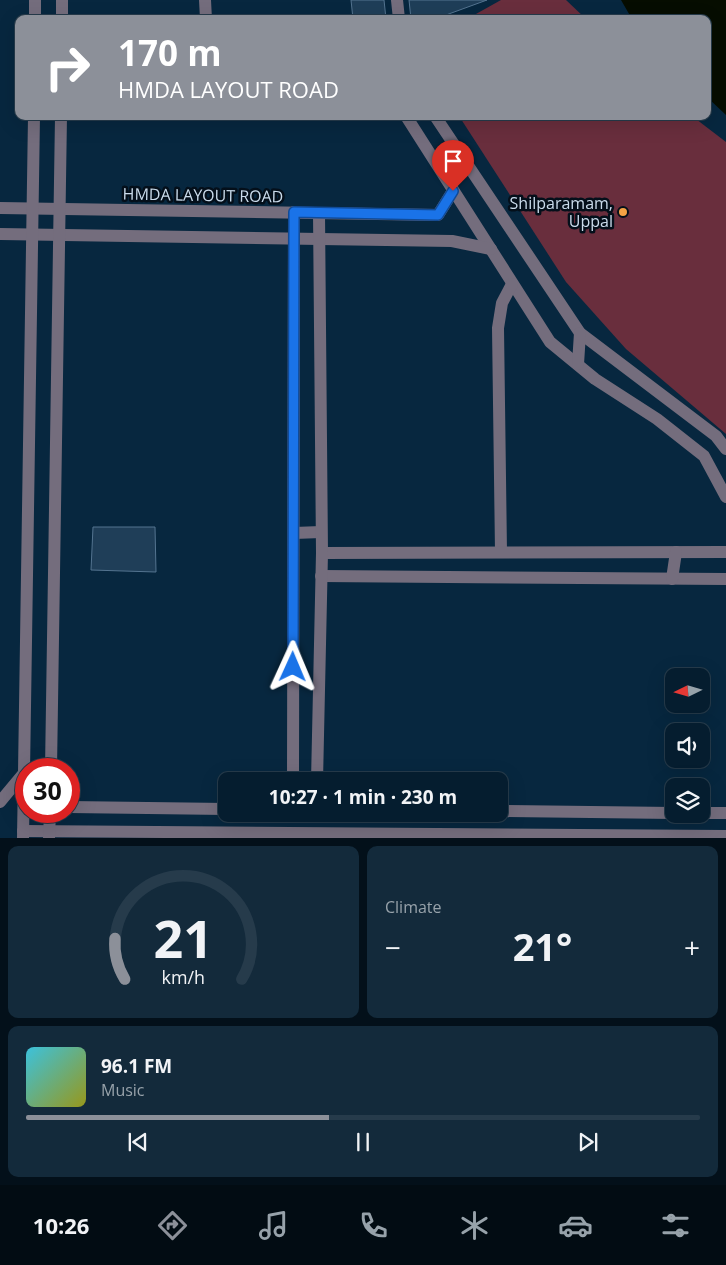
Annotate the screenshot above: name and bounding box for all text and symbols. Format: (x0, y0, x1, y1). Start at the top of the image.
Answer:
text: 170 m (118, 29, 222, 76)
icon: right (35, 35, 100, 100)
text: HMDA LAYOUT ROAD (118, 74, 339, 104)
pin (432, 140, 474, 191)
icon: arrive (439, 147, 467, 175)
street label: HMDA LAYOUT ROAD (123, 183, 283, 207)
place label: Shilparamam, Uppal (510, 192, 613, 232)
marker: Shilparamam, Uppal (617, 206, 629, 218)
position arrow (266, 640, 318, 692)
north arrow (665, 668, 710, 712)
map controls (665, 668, 710, 823)
button: sound (665, 723, 710, 768)
speed limit sign: 30 (15, 758, 80, 823)
button: layers (665, 778, 710, 823)
text: 10:27 · 1 min · 230 m (269, 784, 457, 810)
text: Climate (385, 896, 442, 918)
text: 21 (154, 902, 213, 973)
text: 21° (513, 920, 572, 972)
text: − (385, 928, 401, 966)
text: + (684, 928, 700, 966)
text: km/h (162, 965, 205, 989)
text: 96.1 FM (101, 1053, 172, 1079)
text: Music (101, 1079, 145, 1101)
icon: previous (124, 1128, 152, 1156)
icon: pause (349, 1128, 377, 1156)
icon: next (574, 1128, 602, 1156)
icon: directions (155, 1208, 190, 1243)
icon: music (256, 1208, 291, 1243)
icon: phone (356, 1208, 391, 1243)
icon: climate (457, 1208, 492, 1243)
icon: car (558, 1208, 593, 1243)
icon: filters (658, 1208, 693, 1243)
text: 10:26 (33, 1210, 89, 1240)

